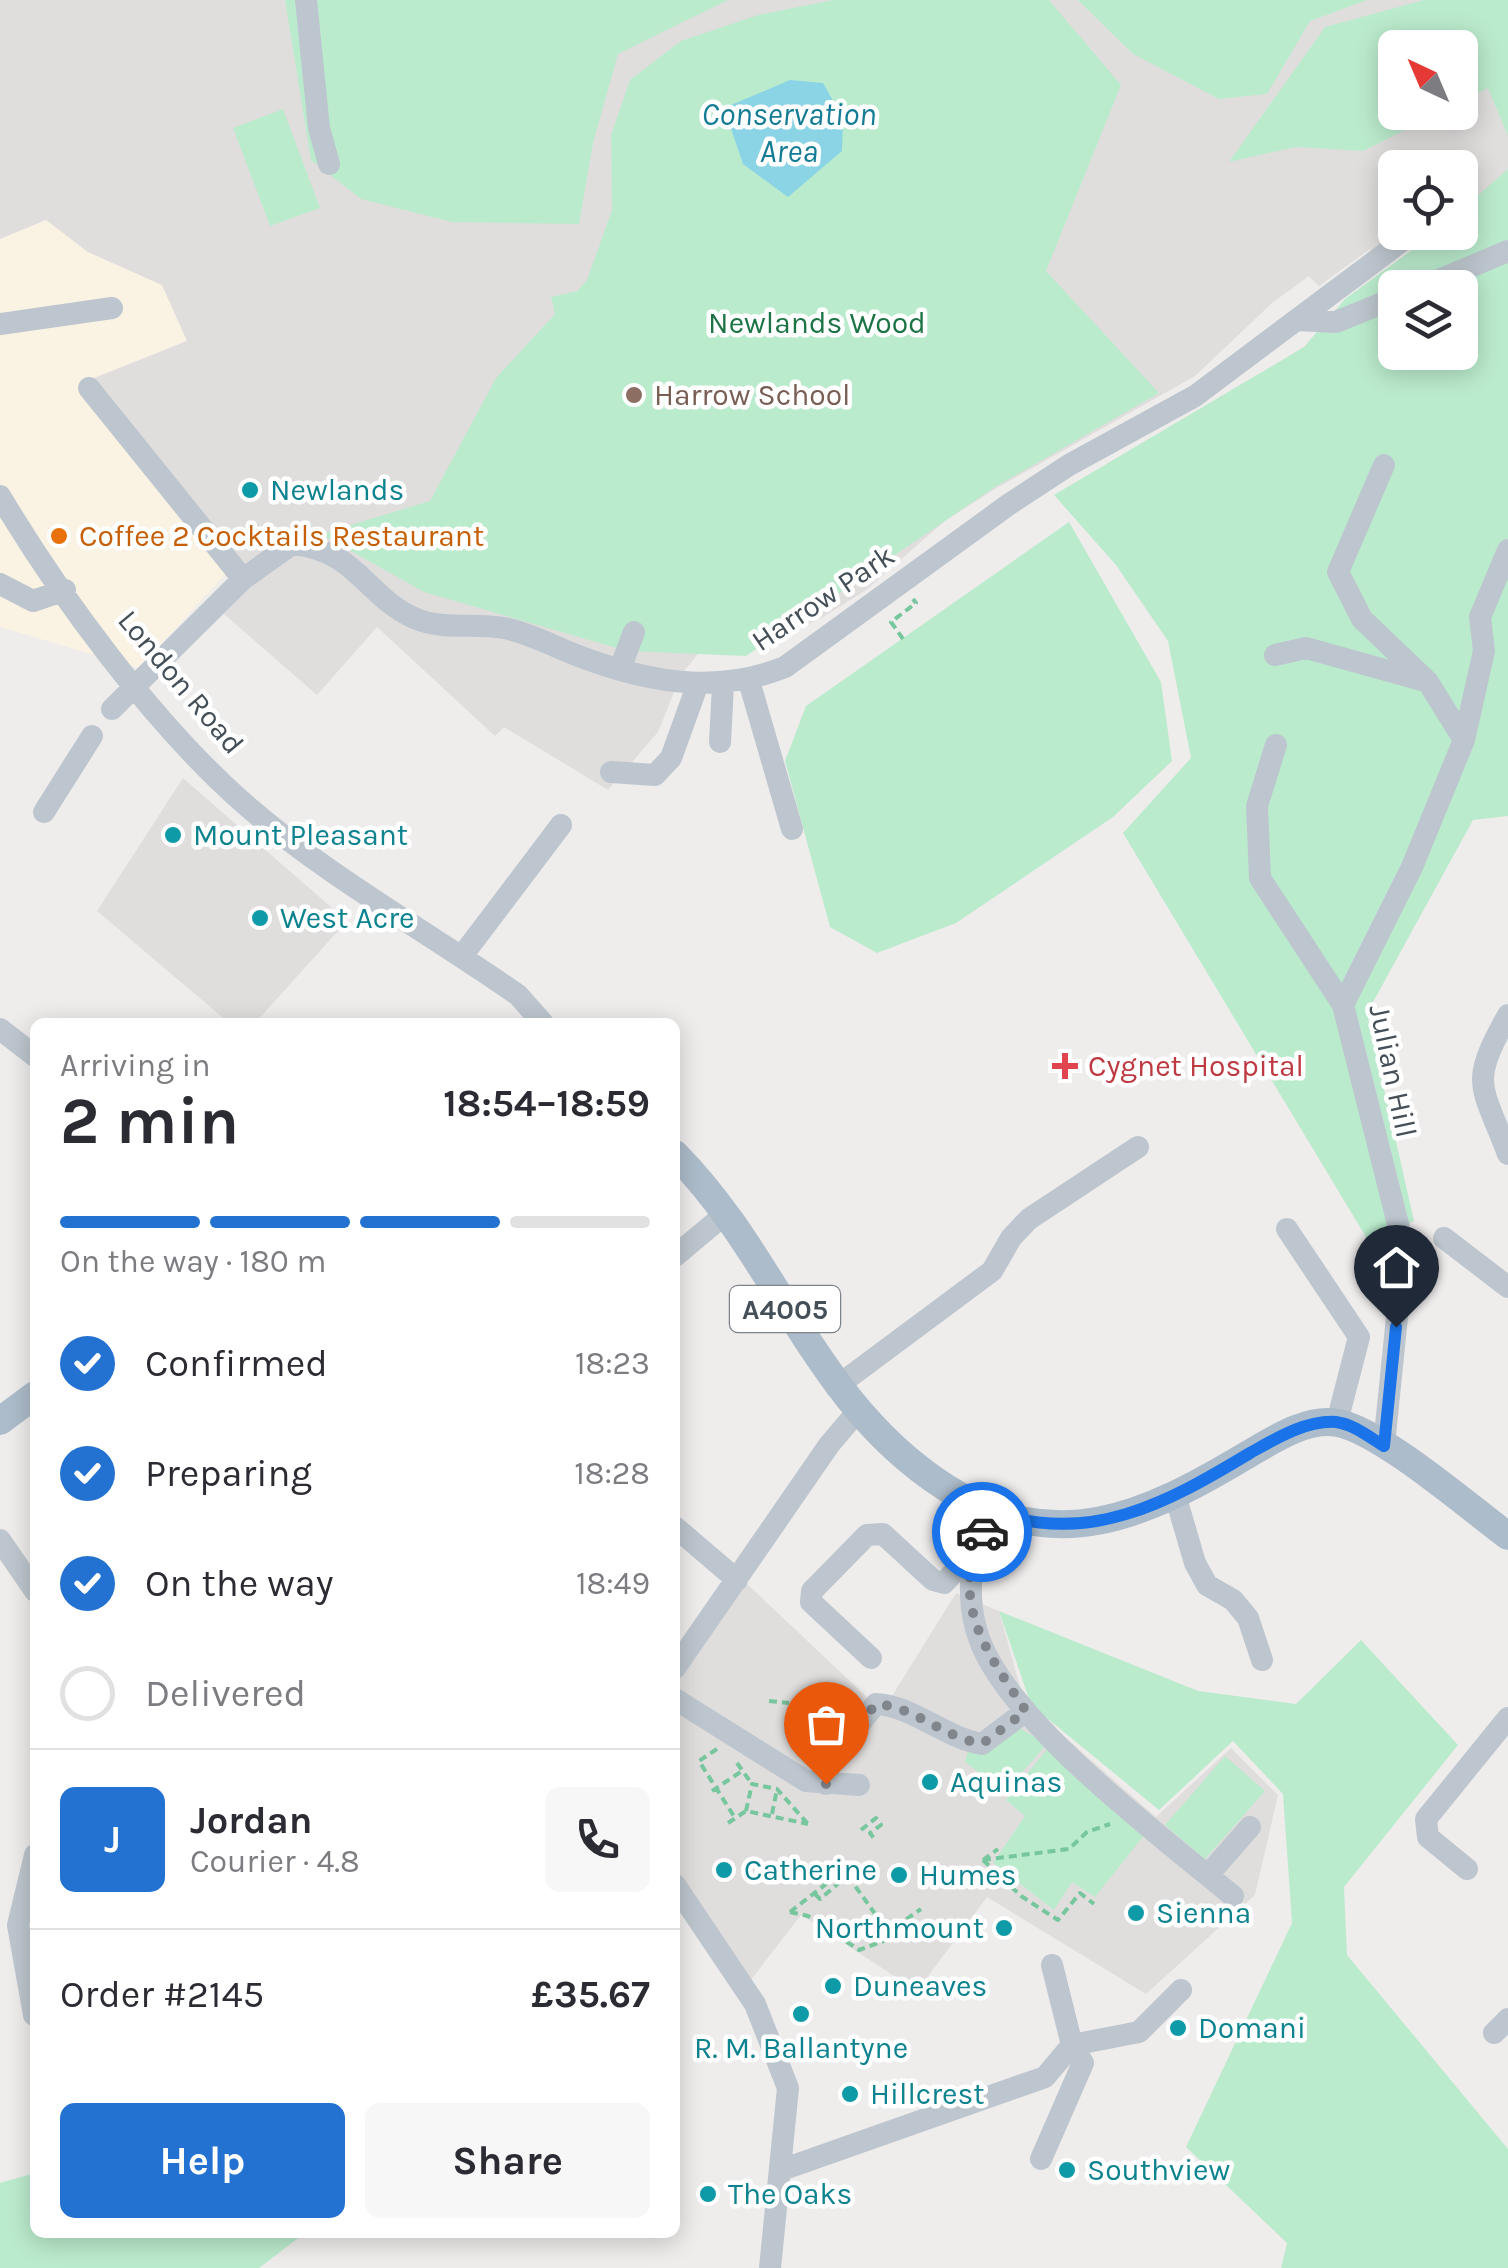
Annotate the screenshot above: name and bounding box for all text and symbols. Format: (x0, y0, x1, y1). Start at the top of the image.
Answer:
north arrow (1378, 30, 1478, 130)
map controls (1378, 30, 1478, 370)
water label: Conservation Area (702, 96, 876, 170)
button: locate (1378, 150, 1478, 250)
button: layers (1378, 270, 1478, 370)
park label: Newlands Wood (708, 305, 926, 341)
place label: Harrow School (654, 377, 850, 413)
marker: Harrow School (623, 384, 645, 406)
place label: Newlands (270, 472, 404, 508)
marker: Newlands (239, 479, 261, 501)
place label: Coffee 2 Cocktails Restaurant (79, 518, 484, 554)
marker: Coffee 2 Cocktails Restaurant (48, 525, 70, 547)
street label: Harrow Park (745, 537, 901, 659)
street label: London Road (110, 603, 252, 761)
place label: Mount Pleasant (193, 817, 408, 853)
marker: Mount Pleasant (162, 824, 184, 846)
place label: West Acre (280, 900, 414, 936)
marker: West Acre (249, 907, 271, 929)
street label: Julian Hill (1361, 1001, 1425, 1141)
text: Arriving in (60, 1047, 211, 1084)
place label: Cygnet Hospital (1088, 1048, 1304, 1084)
marker: Cygnet Hospital (1052, 1053, 1078, 1079)
text: 18:54–18:59 (443, 1081, 650, 1126)
text: 2 min (60, 1083, 239, 1159)
pin (1354, 1225, 1439, 1328)
icon: home (1369, 1240, 1424, 1295)
text: On the way · 180 m (60, 1243, 326, 1280)
road number: A4005 (730, 1286, 840, 1332)
icon: check (60, 1336, 115, 1391)
text: Confirmed (145, 1341, 328, 1386)
text: 18:23 (575, 1345, 650, 1382)
icon: check (60, 1446, 115, 1501)
text: Preparing (145, 1451, 312, 1496)
text: 18:28 (574, 1455, 650, 1492)
courier (932, 1482, 1032, 1582)
icon: car (955, 1505, 1010, 1560)
icon: check (60, 1556, 115, 1611)
text: On the way (145, 1561, 333, 1606)
text: 18:49 (576, 1565, 650, 1602)
text: Delivered (145, 1671, 306, 1716)
pin (784, 1682, 869, 1785)
icon: bag (799, 1697, 854, 1752)
place label: Aquinas (950, 1764, 1062, 1800)
marker: Aquinas (919, 1771, 941, 1793)
button: phone (545, 1787, 650, 1892)
text: Jordan (190, 1798, 313, 1843)
text: J (104, 1817, 121, 1862)
text: Courier · 4.8 (190, 1843, 360, 1880)
place label: Catherine (744, 1852, 877, 1888)
place label: Humes (919, 1857, 1016, 1893)
marker: Catherine (713, 1859, 735, 1881)
marker: Humes (888, 1864, 910, 1886)
place label: Sienna (1156, 1895, 1251, 1931)
marker: Sienna (1125, 1902, 1147, 1924)
place label: Northmount (815, 1910, 984, 1946)
marker: Northmount (993, 1917, 1015, 1939)
place label: Duneaves (853, 1968, 987, 2004)
text: Order #2145 (60, 1972, 264, 2017)
text: £35.67 (531, 1972, 650, 2017)
marker: Duneaves (822, 1975, 844, 1997)
marker: R. M. Ballantyne (790, 2003, 812, 2025)
place label: Domani (1198, 2010, 1306, 2046)
marker: Domani (1167, 2017, 1189, 2039)
place label: R. M. Ballantyne (694, 2030, 908, 2066)
place label: Hillcrest (870, 2076, 985, 2112)
marker: Hillcrest (839, 2083, 861, 2105)
button: Help (60, 2103, 345, 2218)
button: Share (365, 2103, 650, 2218)
place label: Southview (1087, 2152, 1231, 2188)
marker: Southview (1056, 2159, 1078, 2181)
place label: The Oaks (728, 2176, 852, 2212)
marker: The Oaks (697, 2183, 719, 2205)

